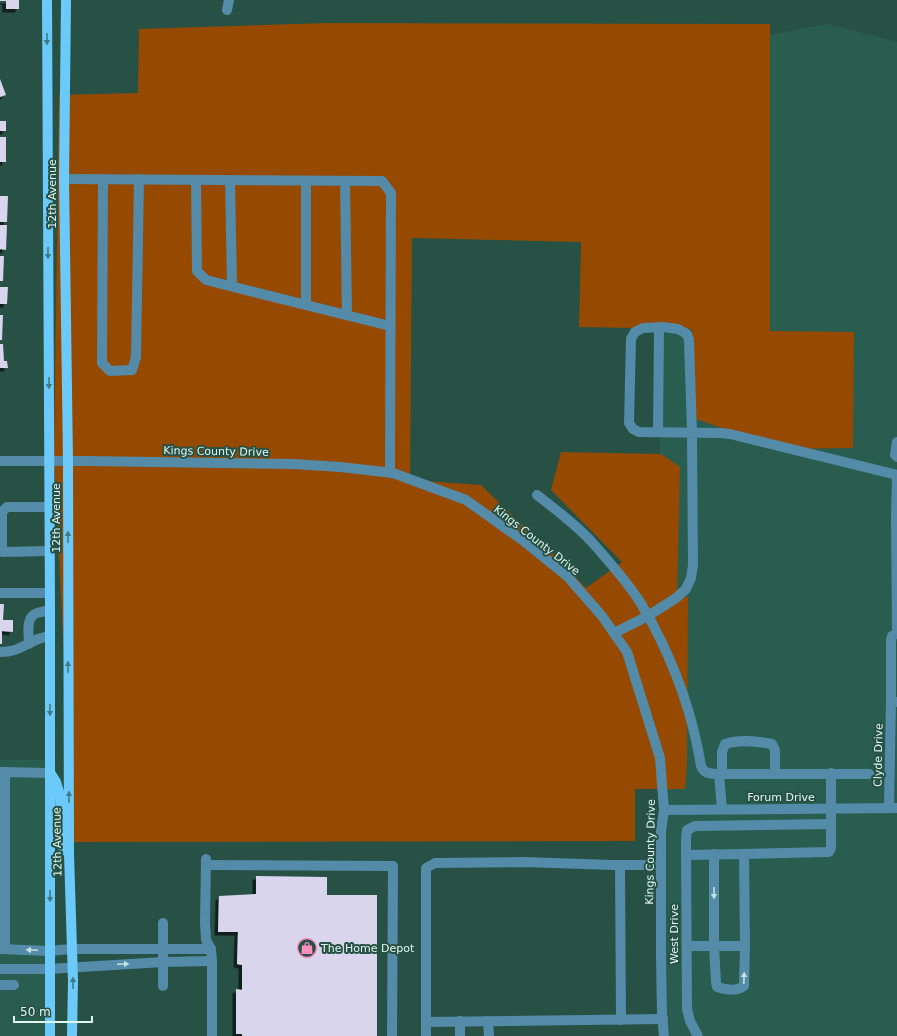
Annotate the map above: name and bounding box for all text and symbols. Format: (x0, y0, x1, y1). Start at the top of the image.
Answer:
one-way arrow (44, 33, 50, 46)
street label: 12th Avenue (46, 159, 59, 229)
one-way arrow (45, 247, 51, 260)
one-way arrow (46, 377, 52, 390)
street label: Kings County Drive (163, 444, 269, 459)
street label: 12th Avenue (50, 483, 63, 553)
street label: Kings County Drive (491, 503, 582, 578)
one-way arrow (65, 530, 71, 543)
one-way arrow (65, 660, 71, 673)
one-way arrow (47, 704, 53, 717)
street label: Clyde Drive (871, 723, 886, 787)
one-way arrow (66, 790, 72, 803)
street label: Forum Drive (747, 791, 815, 804)
street label: Kings County Drive (643, 799, 658, 905)
street label: 12th Avenue (50, 807, 65, 877)
one-way arrow (711, 887, 717, 900)
one-way arrow (47, 890, 53, 903)
street label: West Drive (668, 904, 681, 964)
shop icon: The Home Depot (296, 937, 318, 959)
place label: The Home Depot (320, 942, 415, 955)
one-way arrow (25, 947, 38, 953)
one-way arrow (117, 961, 129, 968)
one-way arrow (741, 971, 747, 984)
one-way arrow (70, 976, 76, 989)
scale bar (14, 998, 92, 1024)
text: 50 m (20, 1005, 51, 1019)

